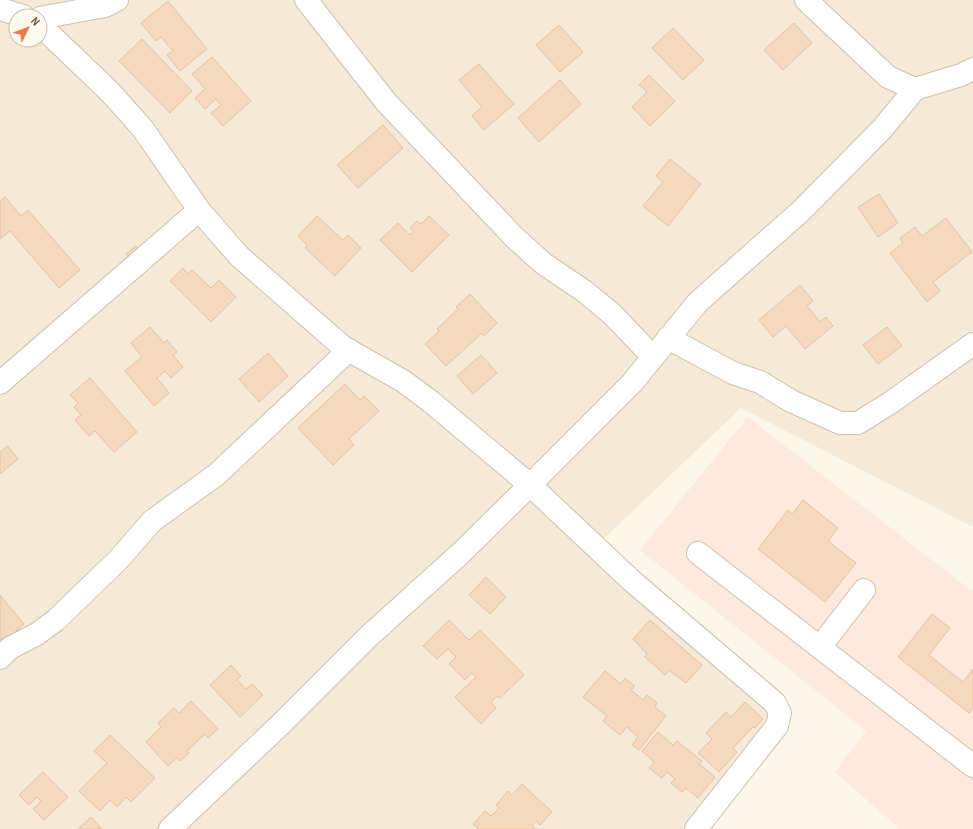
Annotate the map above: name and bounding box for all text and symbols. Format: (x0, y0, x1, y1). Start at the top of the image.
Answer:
north arrow (8, 8, 48, 48)
text: N (28, 15, 42, 29)

